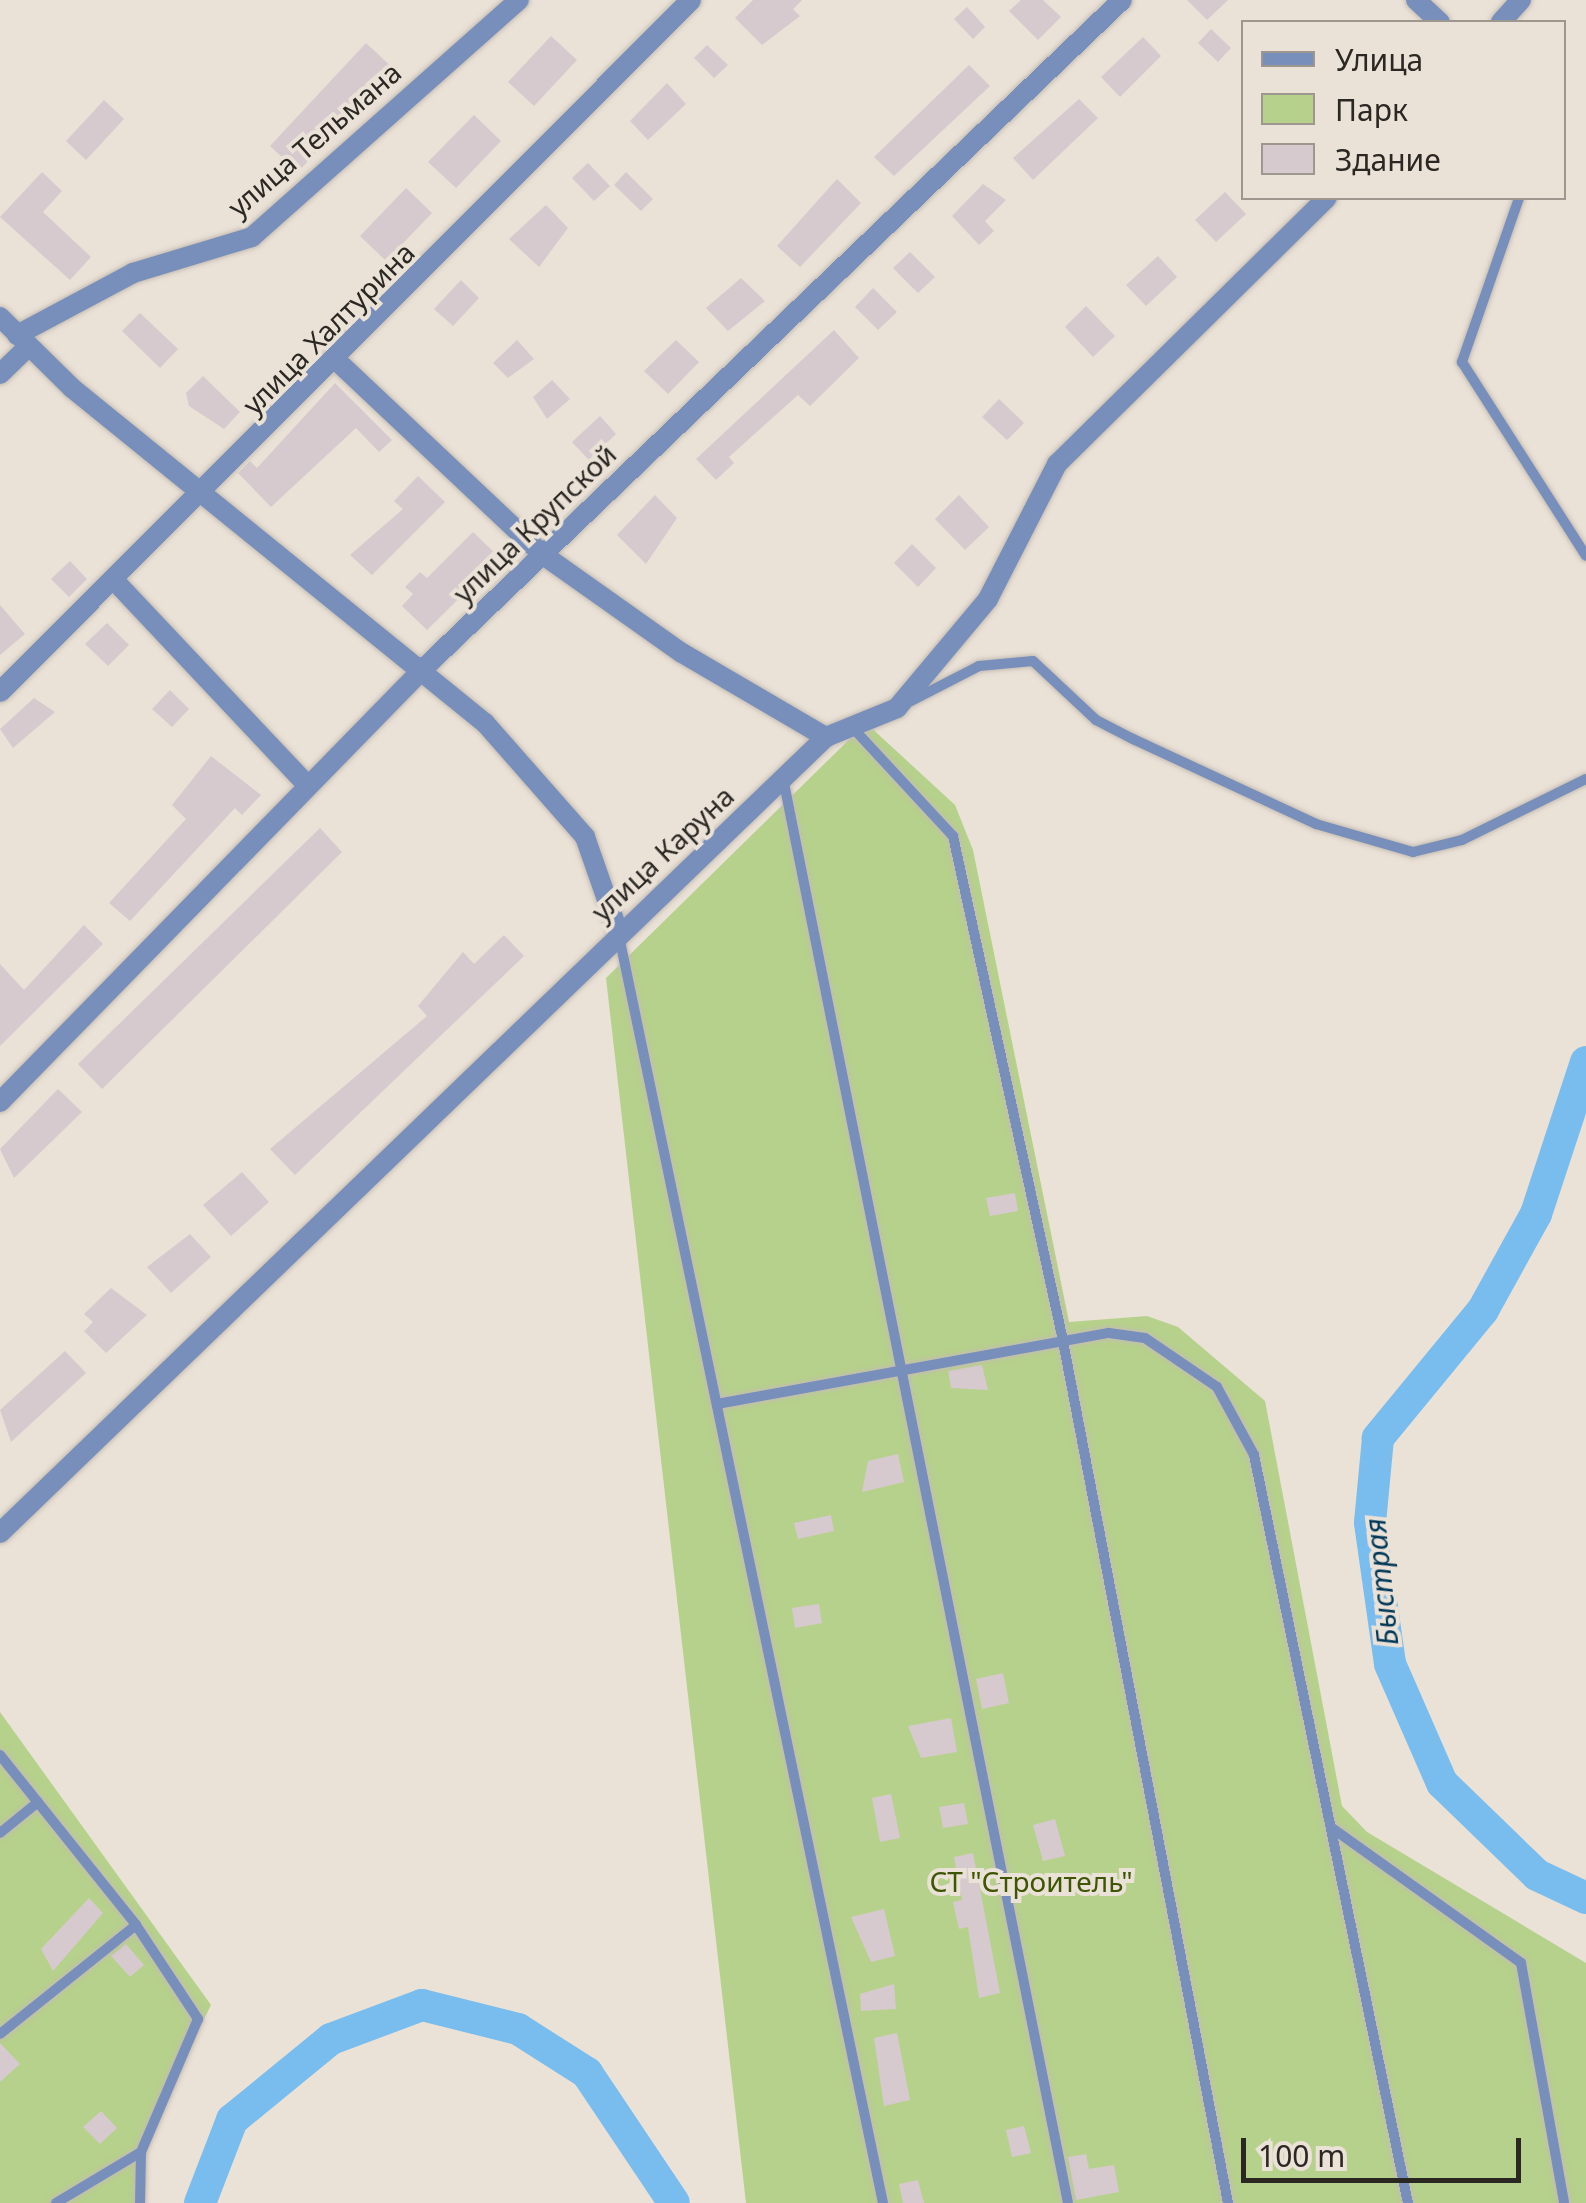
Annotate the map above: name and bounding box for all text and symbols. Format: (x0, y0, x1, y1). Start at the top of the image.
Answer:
legend (1241, 20, 1566, 200)
text: Улица (1335, 39, 1423, 80)
street label: улица Тельмана (221, 55, 407, 223)
text: Парк (1335, 89, 1408, 130)
text: Здание (1335, 139, 1441, 180)
street label: улица Халтурина (235, 235, 421, 421)
street label: улица Крупской (445, 437, 623, 609)
street label: улица Каруна (584, 778, 740, 928)
water label: Быстрая (1356, 1517, 1406, 1647)
park label: СТ "Строитель" (929, 1864, 1133, 1898)
scale bar (1246, 2118, 1526, 2180)
text: 100 m (1258, 2135, 1345, 2176)

